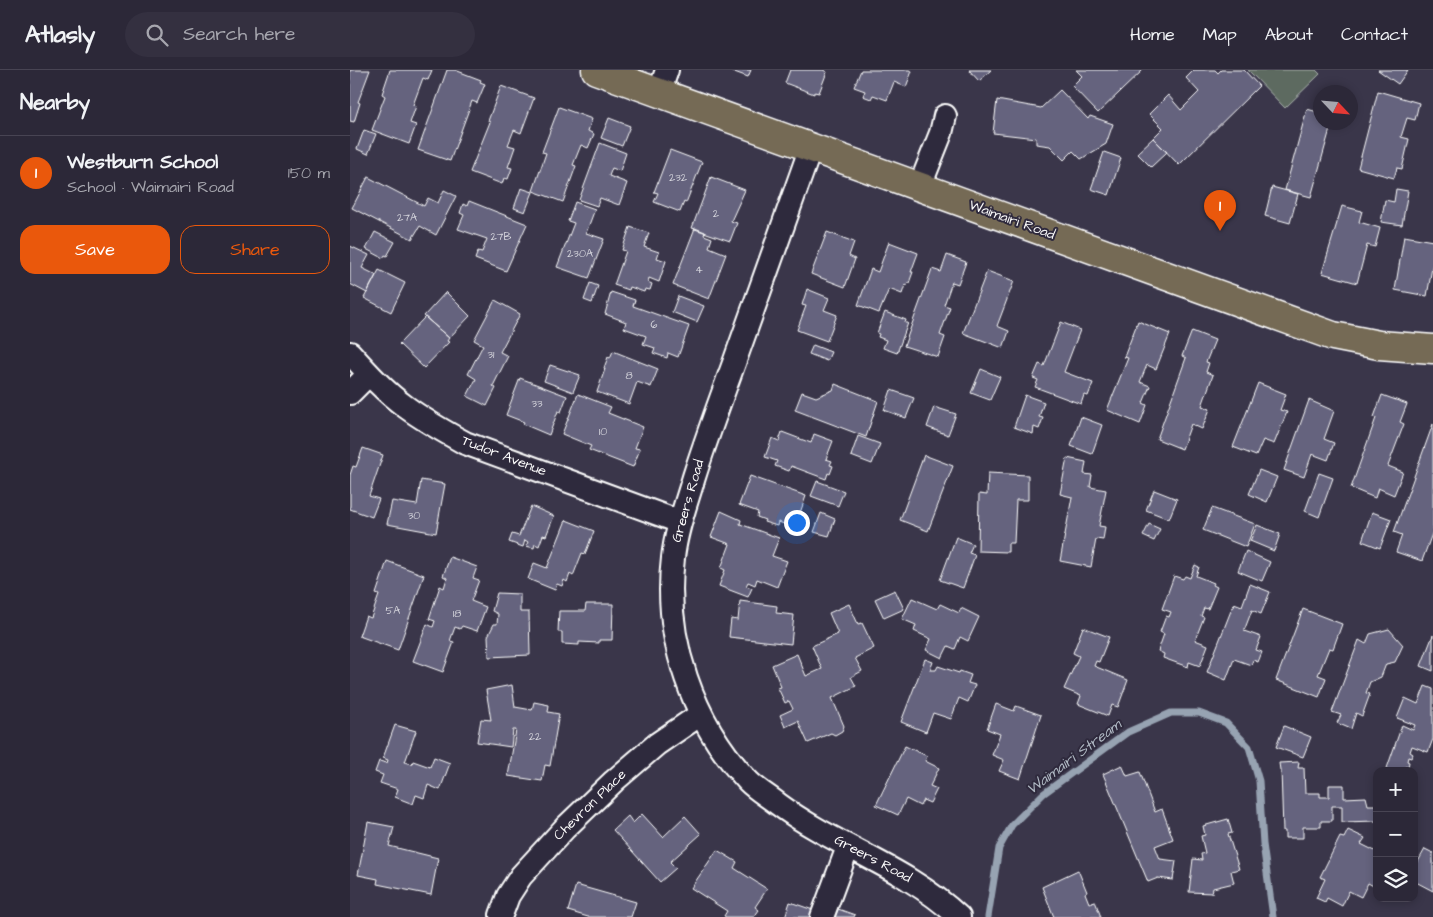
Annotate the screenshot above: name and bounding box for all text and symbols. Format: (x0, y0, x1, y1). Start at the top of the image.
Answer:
search box (125, 12, 475, 57)
text: Atlasly (25, 18, 95, 52)
icon: search (143, 21, 171, 49)
text: Search here (183, 21, 295, 48)
text: Home (1130, 22, 1175, 47)
text: Map (1203, 22, 1237, 47)
text: About (1265, 22, 1313, 47)
text: Contact (1341, 22, 1408, 47)
north arrow (1313, 85, 1358, 130)
text: Nearby (20, 88, 90, 117)
text: Westburn School (67, 149, 218, 176)
text: 1 (35, 162, 37, 184)
text: 150 m (288, 162, 330, 184)
house number: 232 (669, 170, 688, 185)
text: School · Waimairi Road (67, 176, 234, 198)
pin: 1 (1204, 190, 1236, 231)
street label: Waimairi Road (966, 195, 1058, 245)
house number: 2 (713, 206, 720, 221)
house number: 27A (397, 210, 417, 225)
button: Save (20, 225, 170, 274)
button: Share (180, 225, 330, 274)
house number: 27B (491, 229, 512, 244)
house number: 230A (567, 246, 593, 261)
house number: 4 (695, 262, 703, 277)
house number: 6 (651, 317, 658, 332)
house number: 31 (487, 347, 495, 362)
house number: 8 (625, 368, 633, 383)
house number: 33 (531, 396, 543, 411)
house number: 10 (599, 424, 607, 439)
street label: Tudor Avenue (459, 431, 550, 482)
street label: Greers Road (667, 457, 709, 545)
house number: 30 (408, 508, 420, 523)
your location (784, 510, 810, 536)
house number: 5A (386, 603, 400, 618)
house number: 18 (453, 606, 461, 621)
water label: Waimairi Stream (1022, 714, 1127, 800)
house number: 22 (529, 729, 542, 744)
street label: Chevron Place (549, 765, 631, 845)
map controls (1373, 767, 1418, 902)
button: + (1373, 767, 1418, 812)
button: − (1373, 812, 1418, 857)
street label: Greers Road (831, 830, 915, 888)
button: layers (1373, 857, 1418, 902)

